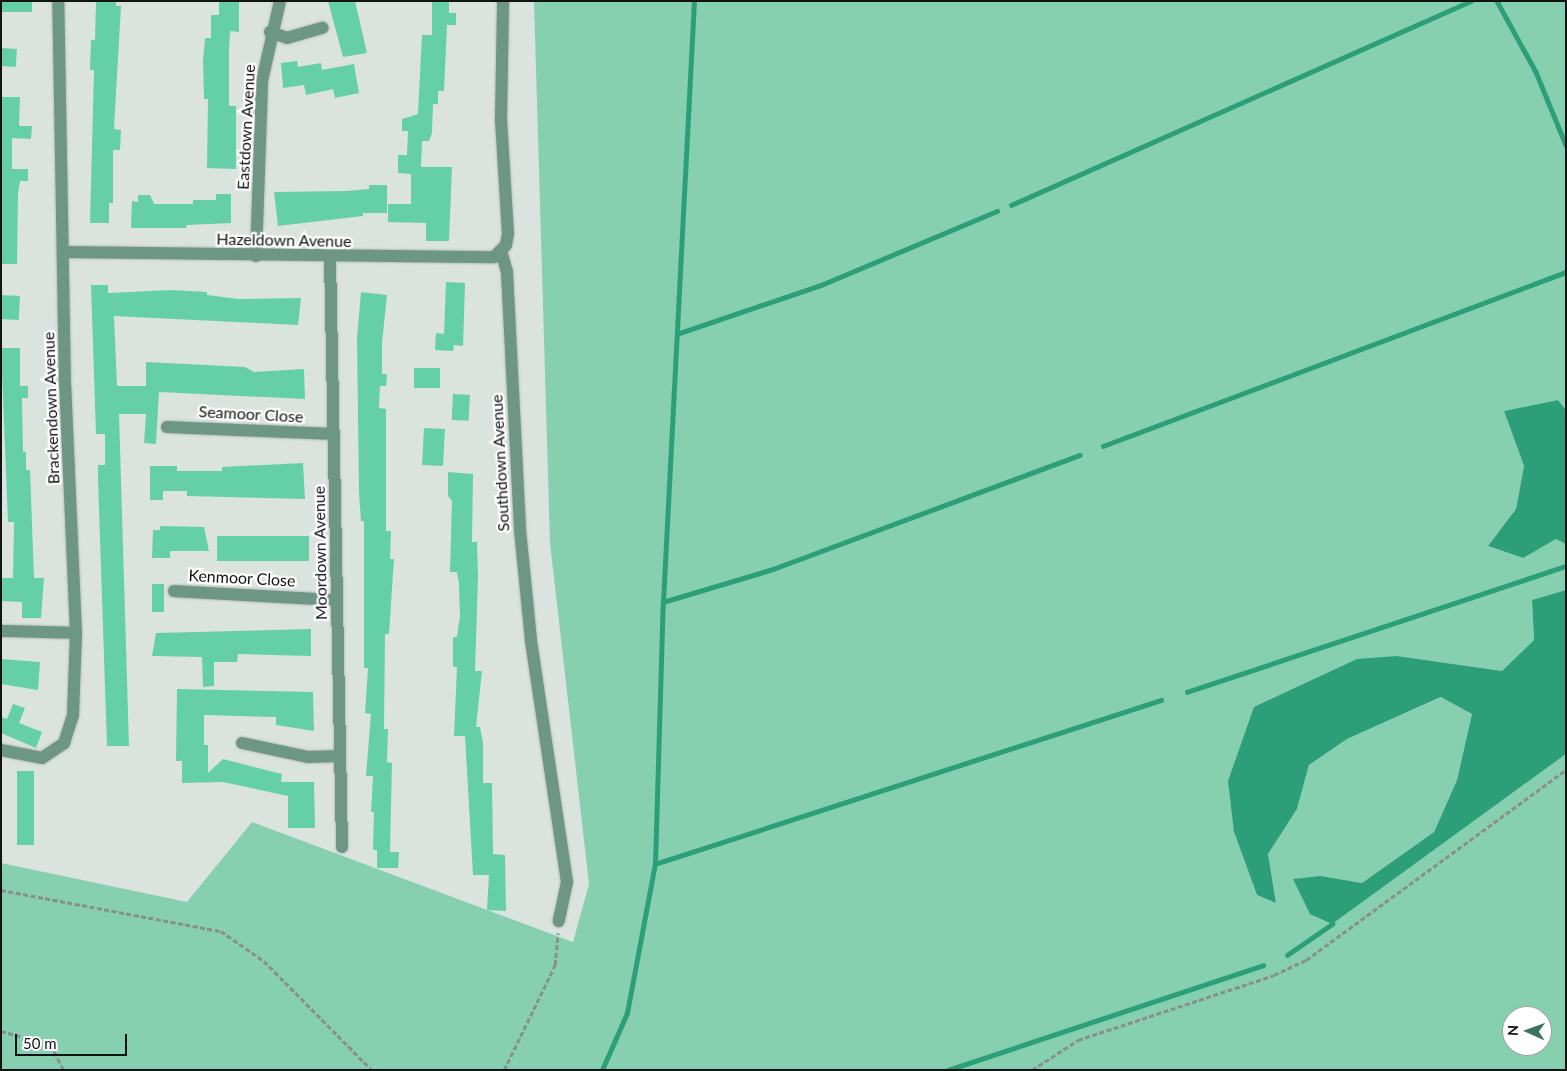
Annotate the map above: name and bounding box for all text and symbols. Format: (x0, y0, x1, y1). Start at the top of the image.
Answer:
street label: Eastdown Avenue (233, 63, 259, 191)
street label: Hazeldown Avenue (216, 229, 352, 251)
street label: Brackendown Avenue (39, 331, 63, 485)
street label: Southdown Avenue (487, 394, 513, 532)
street label: Seamoor Close (198, 402, 304, 426)
street label: Moordown Avenue (309, 485, 331, 621)
street label: Kenmoor Close (188, 566, 296, 590)
north arrow (1502, 1006, 1552, 1056)
scale bar (18, 1024, 130, 1056)
text: N (1504, 1025, 1521, 1036)
text: 50 m (23, 1034, 57, 1052)

